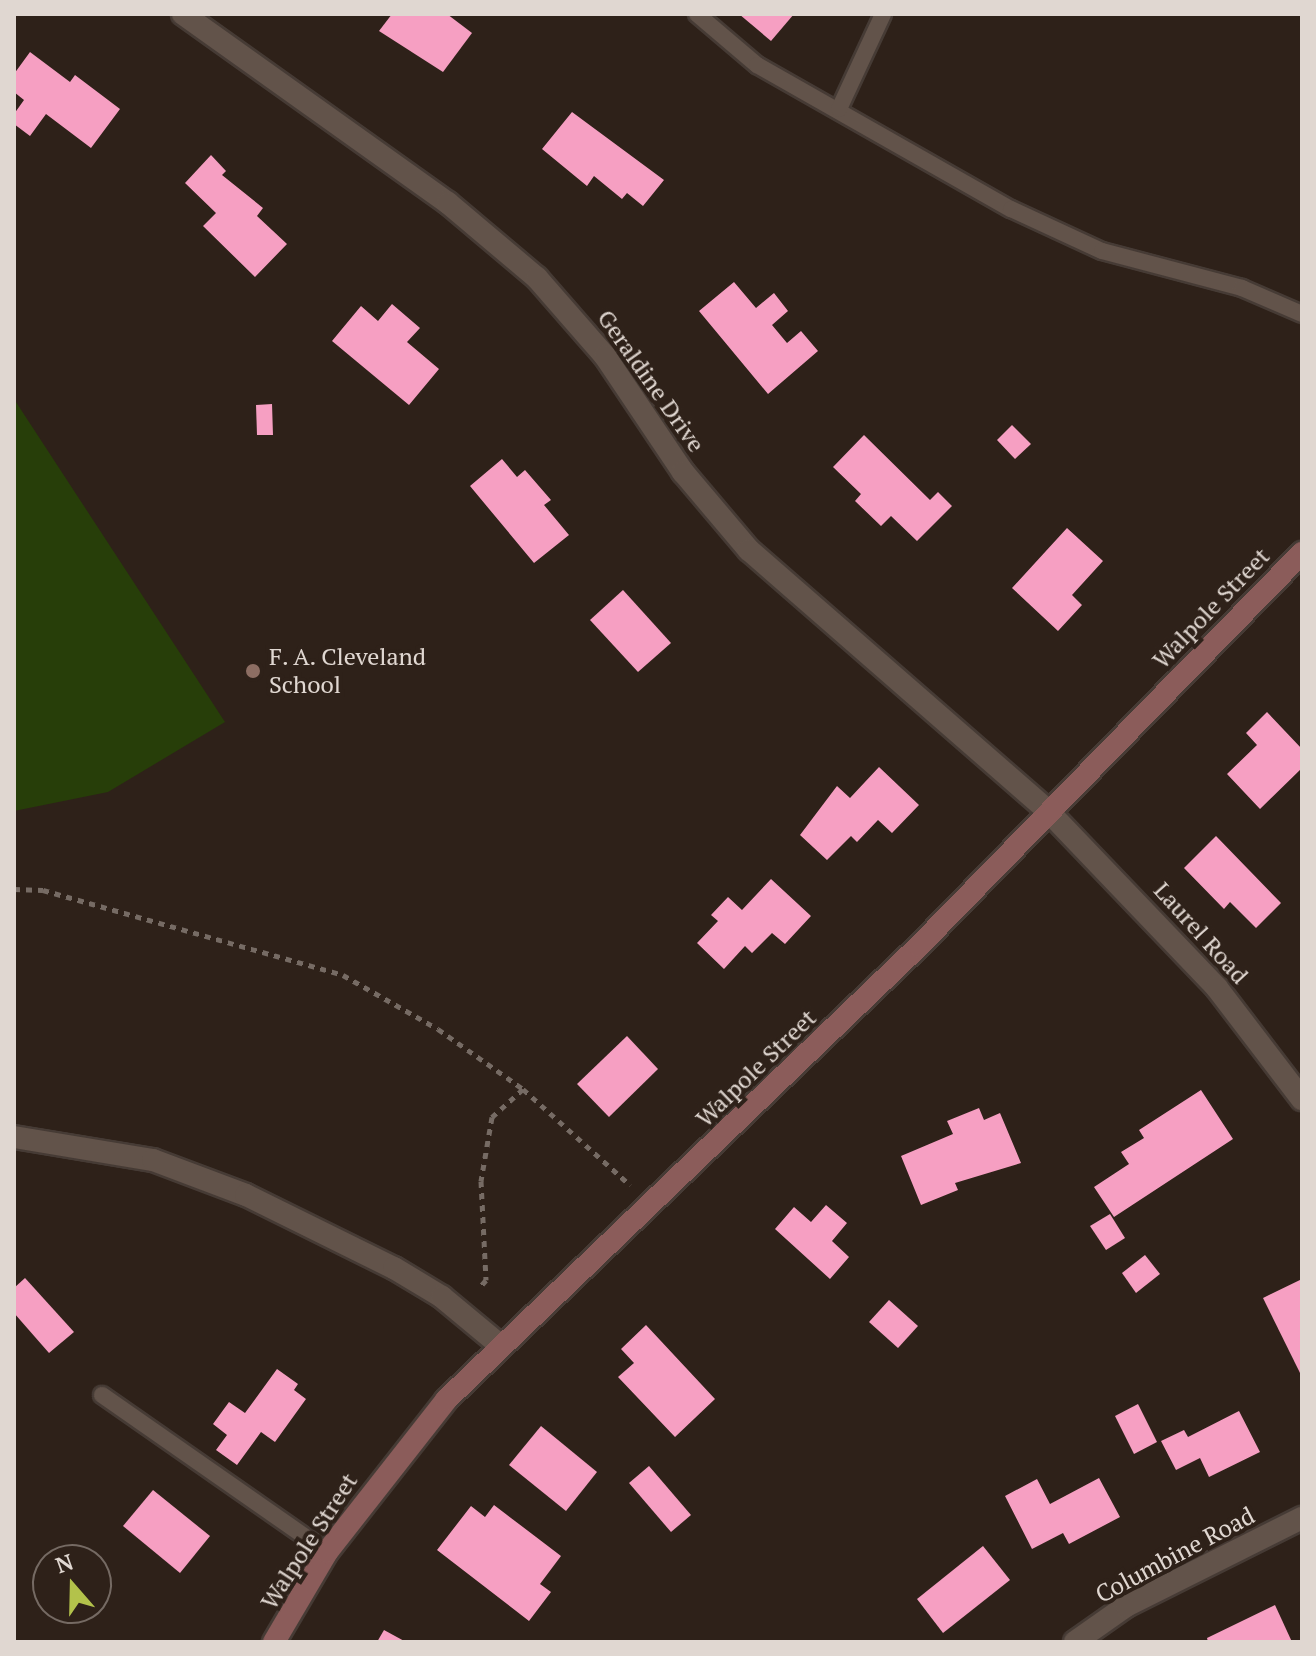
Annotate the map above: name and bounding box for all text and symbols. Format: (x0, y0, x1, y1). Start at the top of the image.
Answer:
street label: Geraldine Drive (591, 304, 711, 458)
street label: Walpole Street (1146, 542, 1276, 674)
place label: F. A. Cleveland School (269, 643, 429, 699)
marker: F. A. Cleveland School (244, 662, 262, 680)
street label: Laurel Road (1148, 876, 1254, 990)
street label: Walpole Street (690, 1003, 822, 1133)
street label: Walpole Street (254, 1468, 364, 1614)
street label: Columbine Road (1091, 1501, 1259, 1609)
north arrow (32, 1544, 112, 1624)
text: N (52, 1546, 77, 1579)

